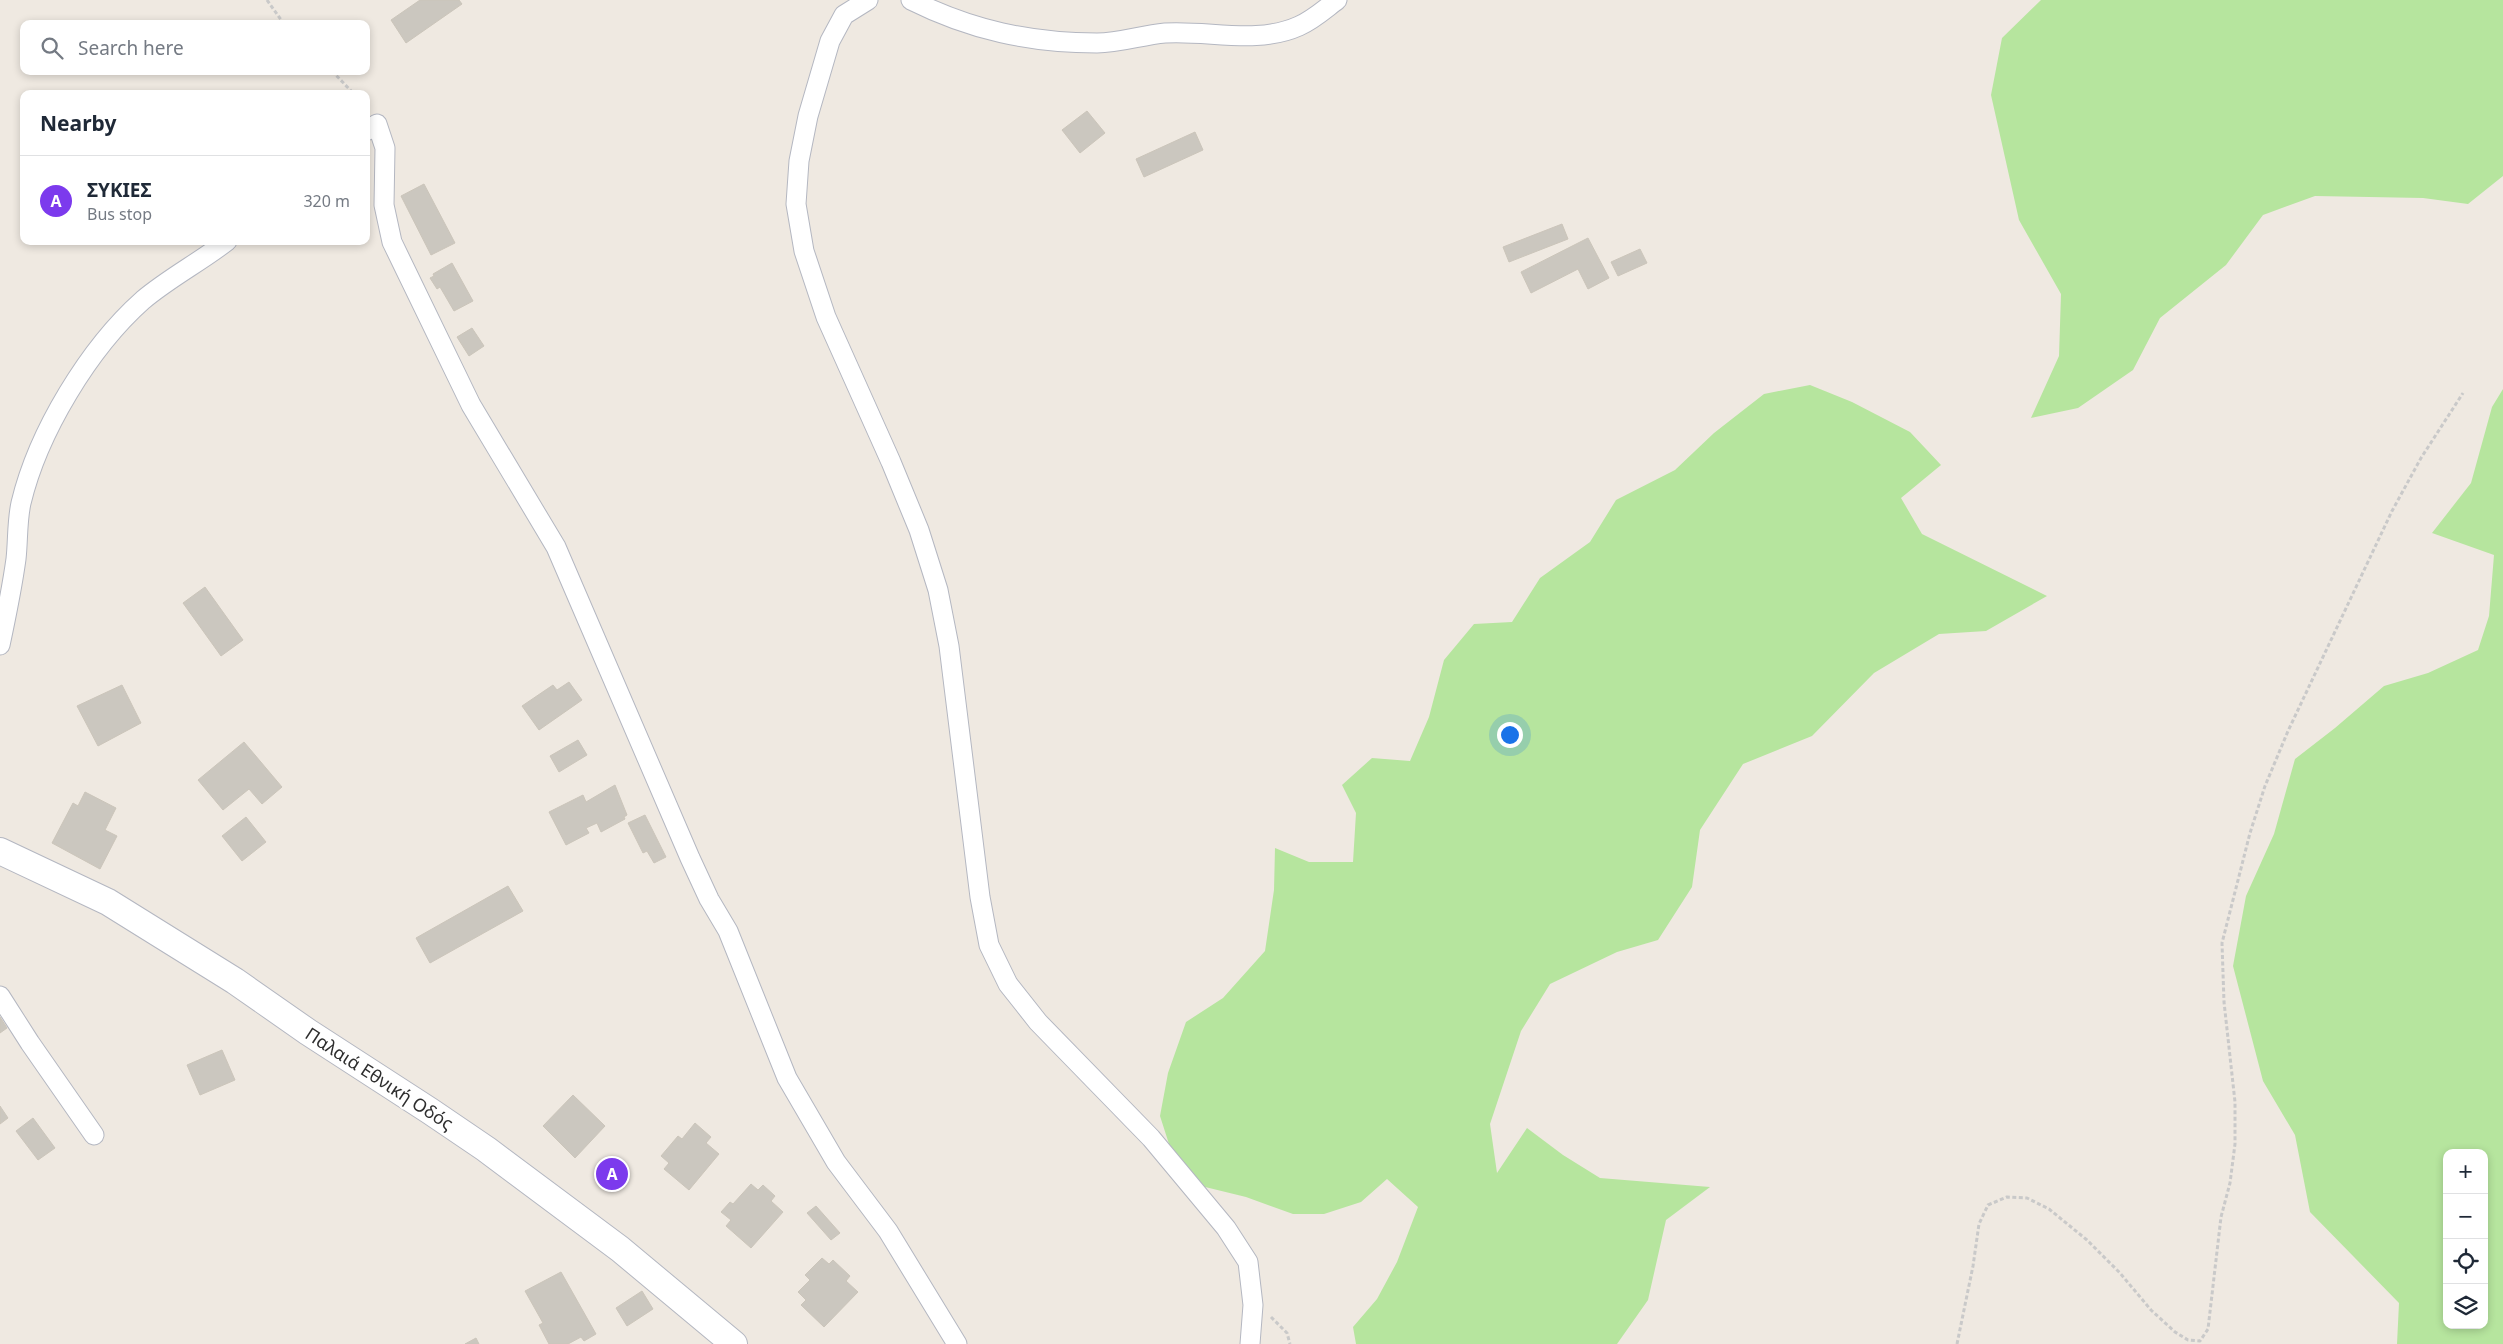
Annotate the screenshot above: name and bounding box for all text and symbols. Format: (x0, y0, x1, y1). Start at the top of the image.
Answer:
search box (20, 20, 370, 75)
icon: search (38, 34, 66, 62)
text: Search here (78, 35, 184, 61)
text: Nearby (40, 109, 116, 137)
text: ΣΥΚΙΕΣ (87, 177, 151, 203)
text: A (50, 190, 62, 212)
text: 320 m (303, 190, 350, 212)
text: Bus stop (87, 203, 152, 225)
your location (1497, 722, 1523, 748)
street label: Παλαιά Εθνική Οδός (301, 1021, 458, 1135)
map controls (2443, 1149, 2488, 1329)
button: + (2443, 1149, 2488, 1194)
pin: A (596, 1155, 628, 1193)
button: − (2443, 1194, 2488, 1239)
button: locate (2443, 1239, 2488, 1284)
button: layers (2443, 1284, 2488, 1329)

